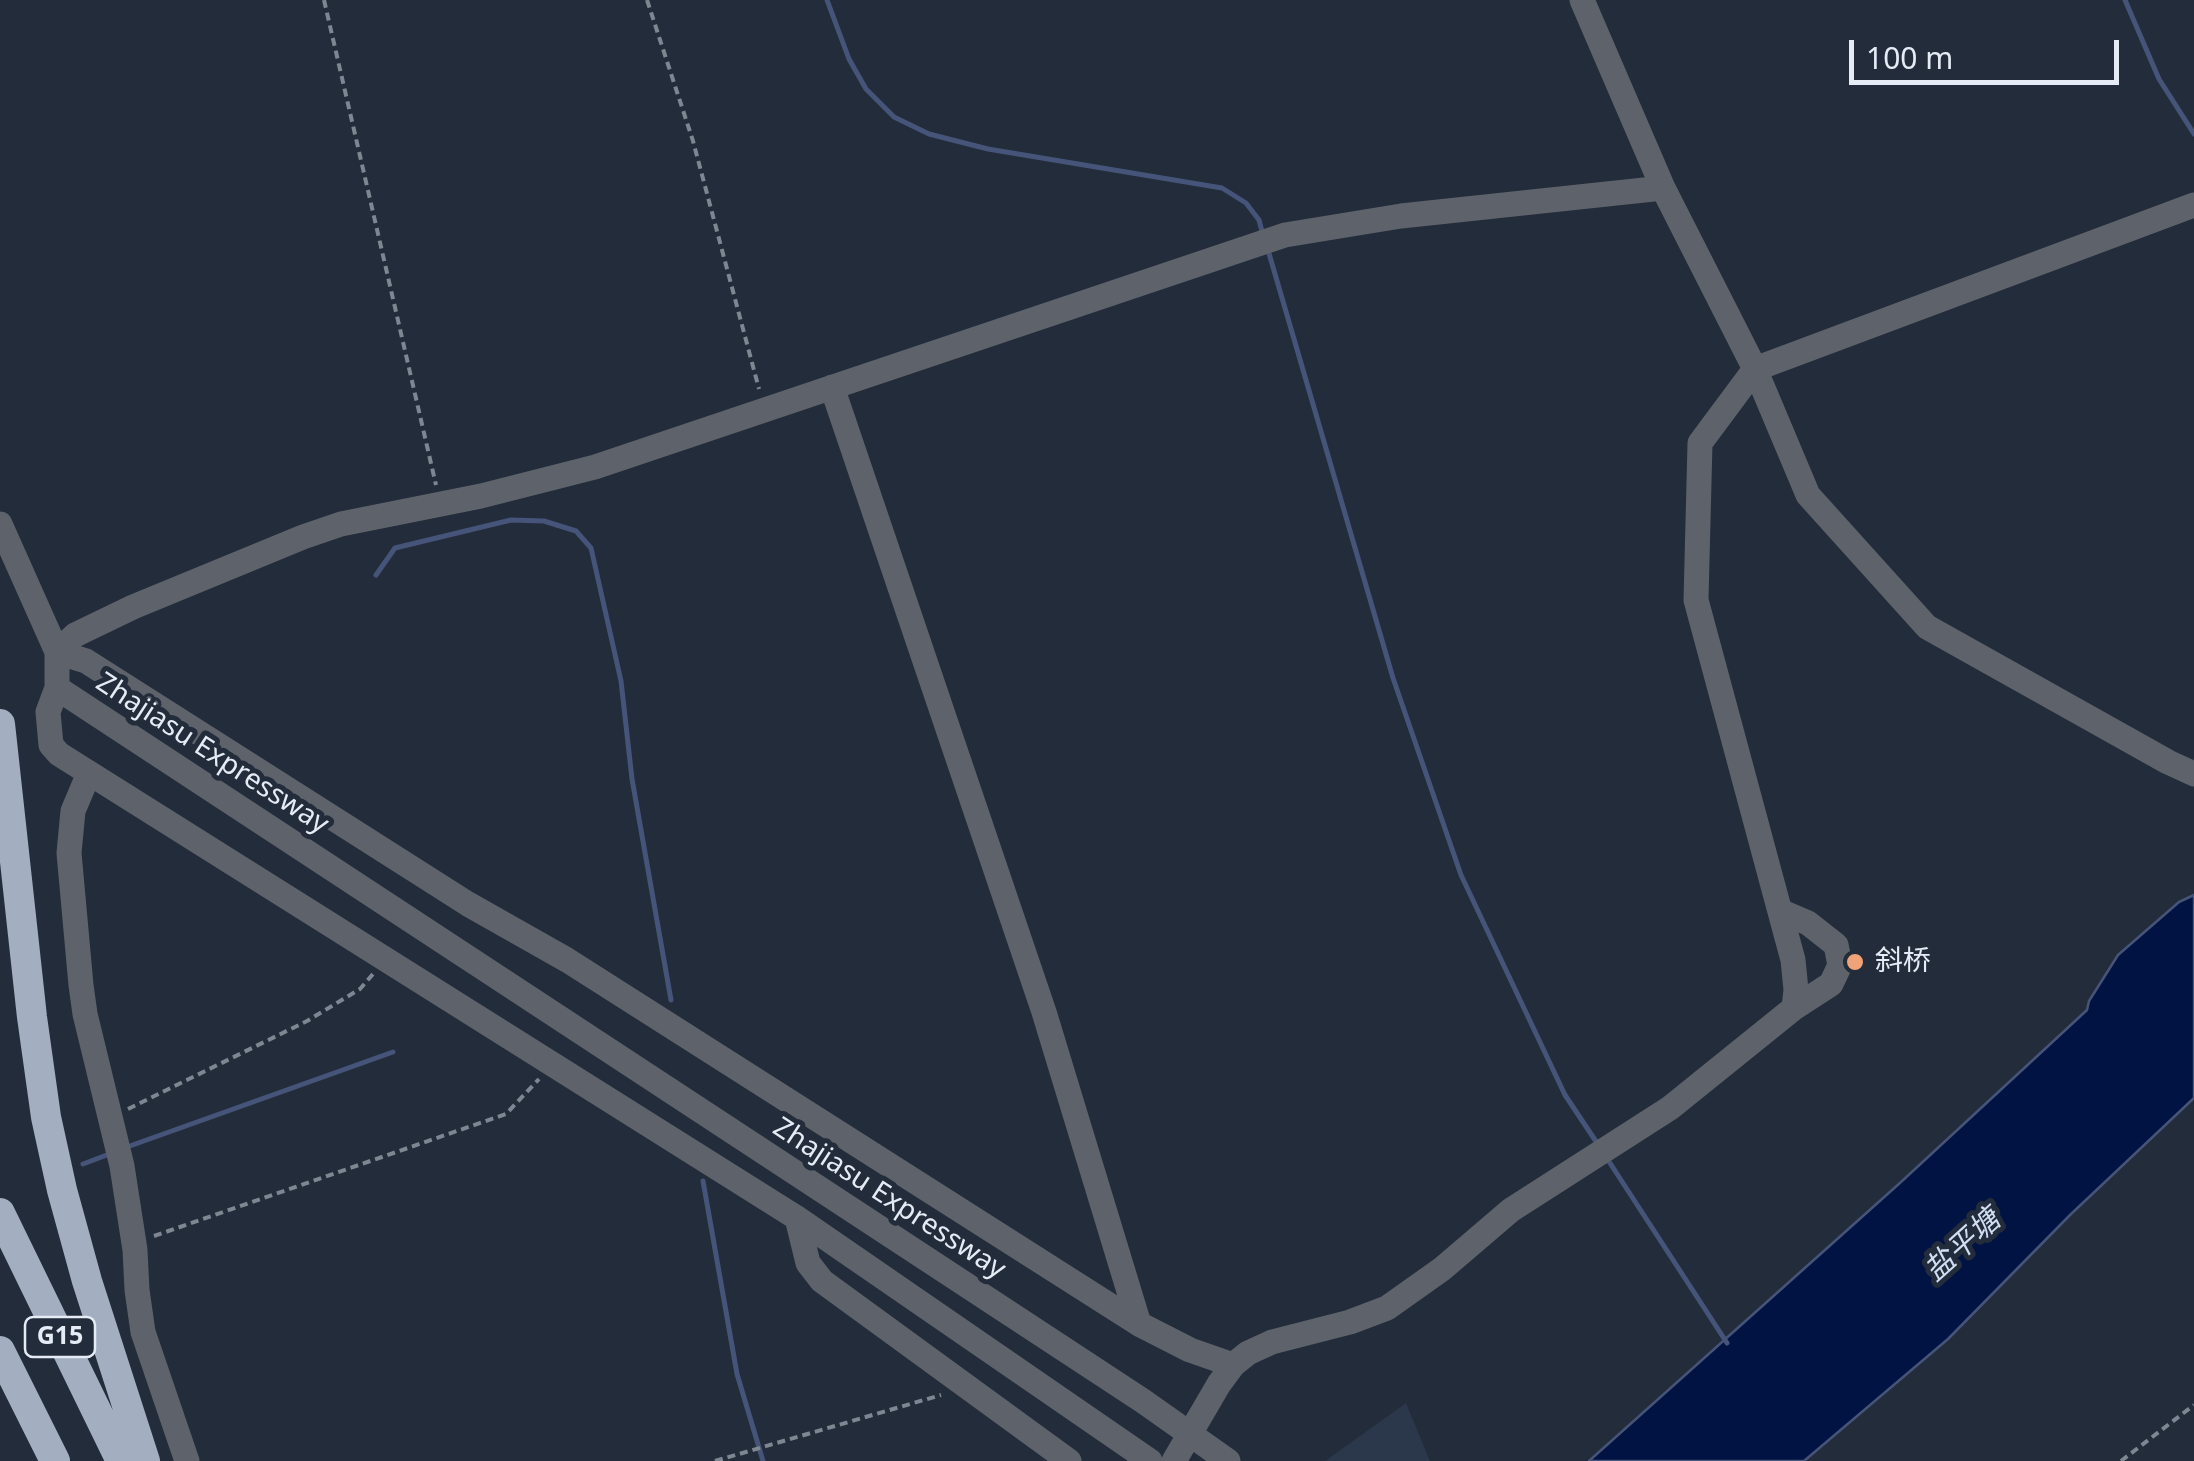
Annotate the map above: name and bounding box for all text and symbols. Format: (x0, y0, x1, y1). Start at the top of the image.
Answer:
scale bar (1854, 20, 2124, 82)
text: 100 m (1866, 37, 1953, 78)
street label: Zhajiasu Expressway (89, 666, 335, 842)
place label: 斜桥 (1875, 945, 1931, 979)
marker: 斜桥 (1844, 951, 1866, 973)
street label: Zhajiasu Expressway (766, 1111, 1012, 1287)
water label: 盐平塘 (1918, 1203, 2008, 1289)
road number: G15 (25, 1317, 95, 1357)

